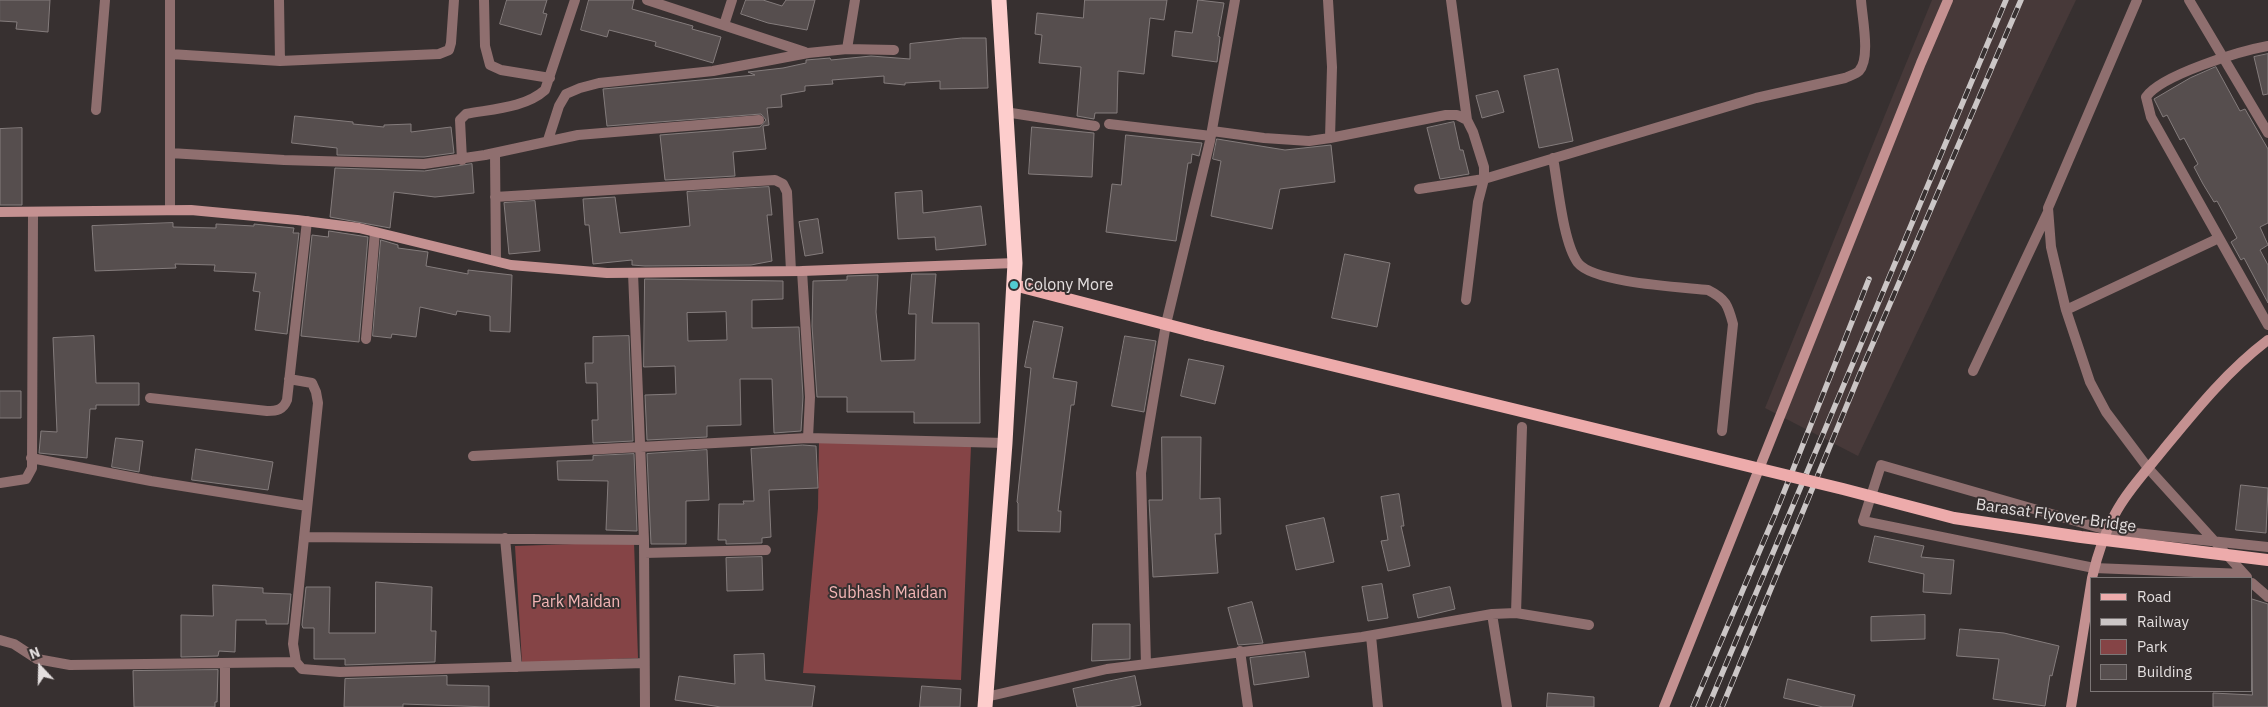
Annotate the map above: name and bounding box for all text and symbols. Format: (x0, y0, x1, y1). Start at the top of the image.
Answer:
place label: Colony More (1024, 275, 1113, 295)
marker: Colony More (1008, 279, 1020, 291)
street label: Barasat Flyover Bridge (1975, 495, 2137, 537)
legend (2090, 577, 2253, 692)
park label: Subhash Maidan (829, 583, 947, 603)
text: Road (2137, 587, 2172, 606)
park label: Park Maidan (532, 592, 620, 612)
text: Railway (2137, 612, 2189, 631)
text: Park (2137, 637, 2167, 656)
north arrow (15, 642, 65, 692)
text: N (27, 643, 43, 663)
text: Building (2137, 662, 2192, 681)

